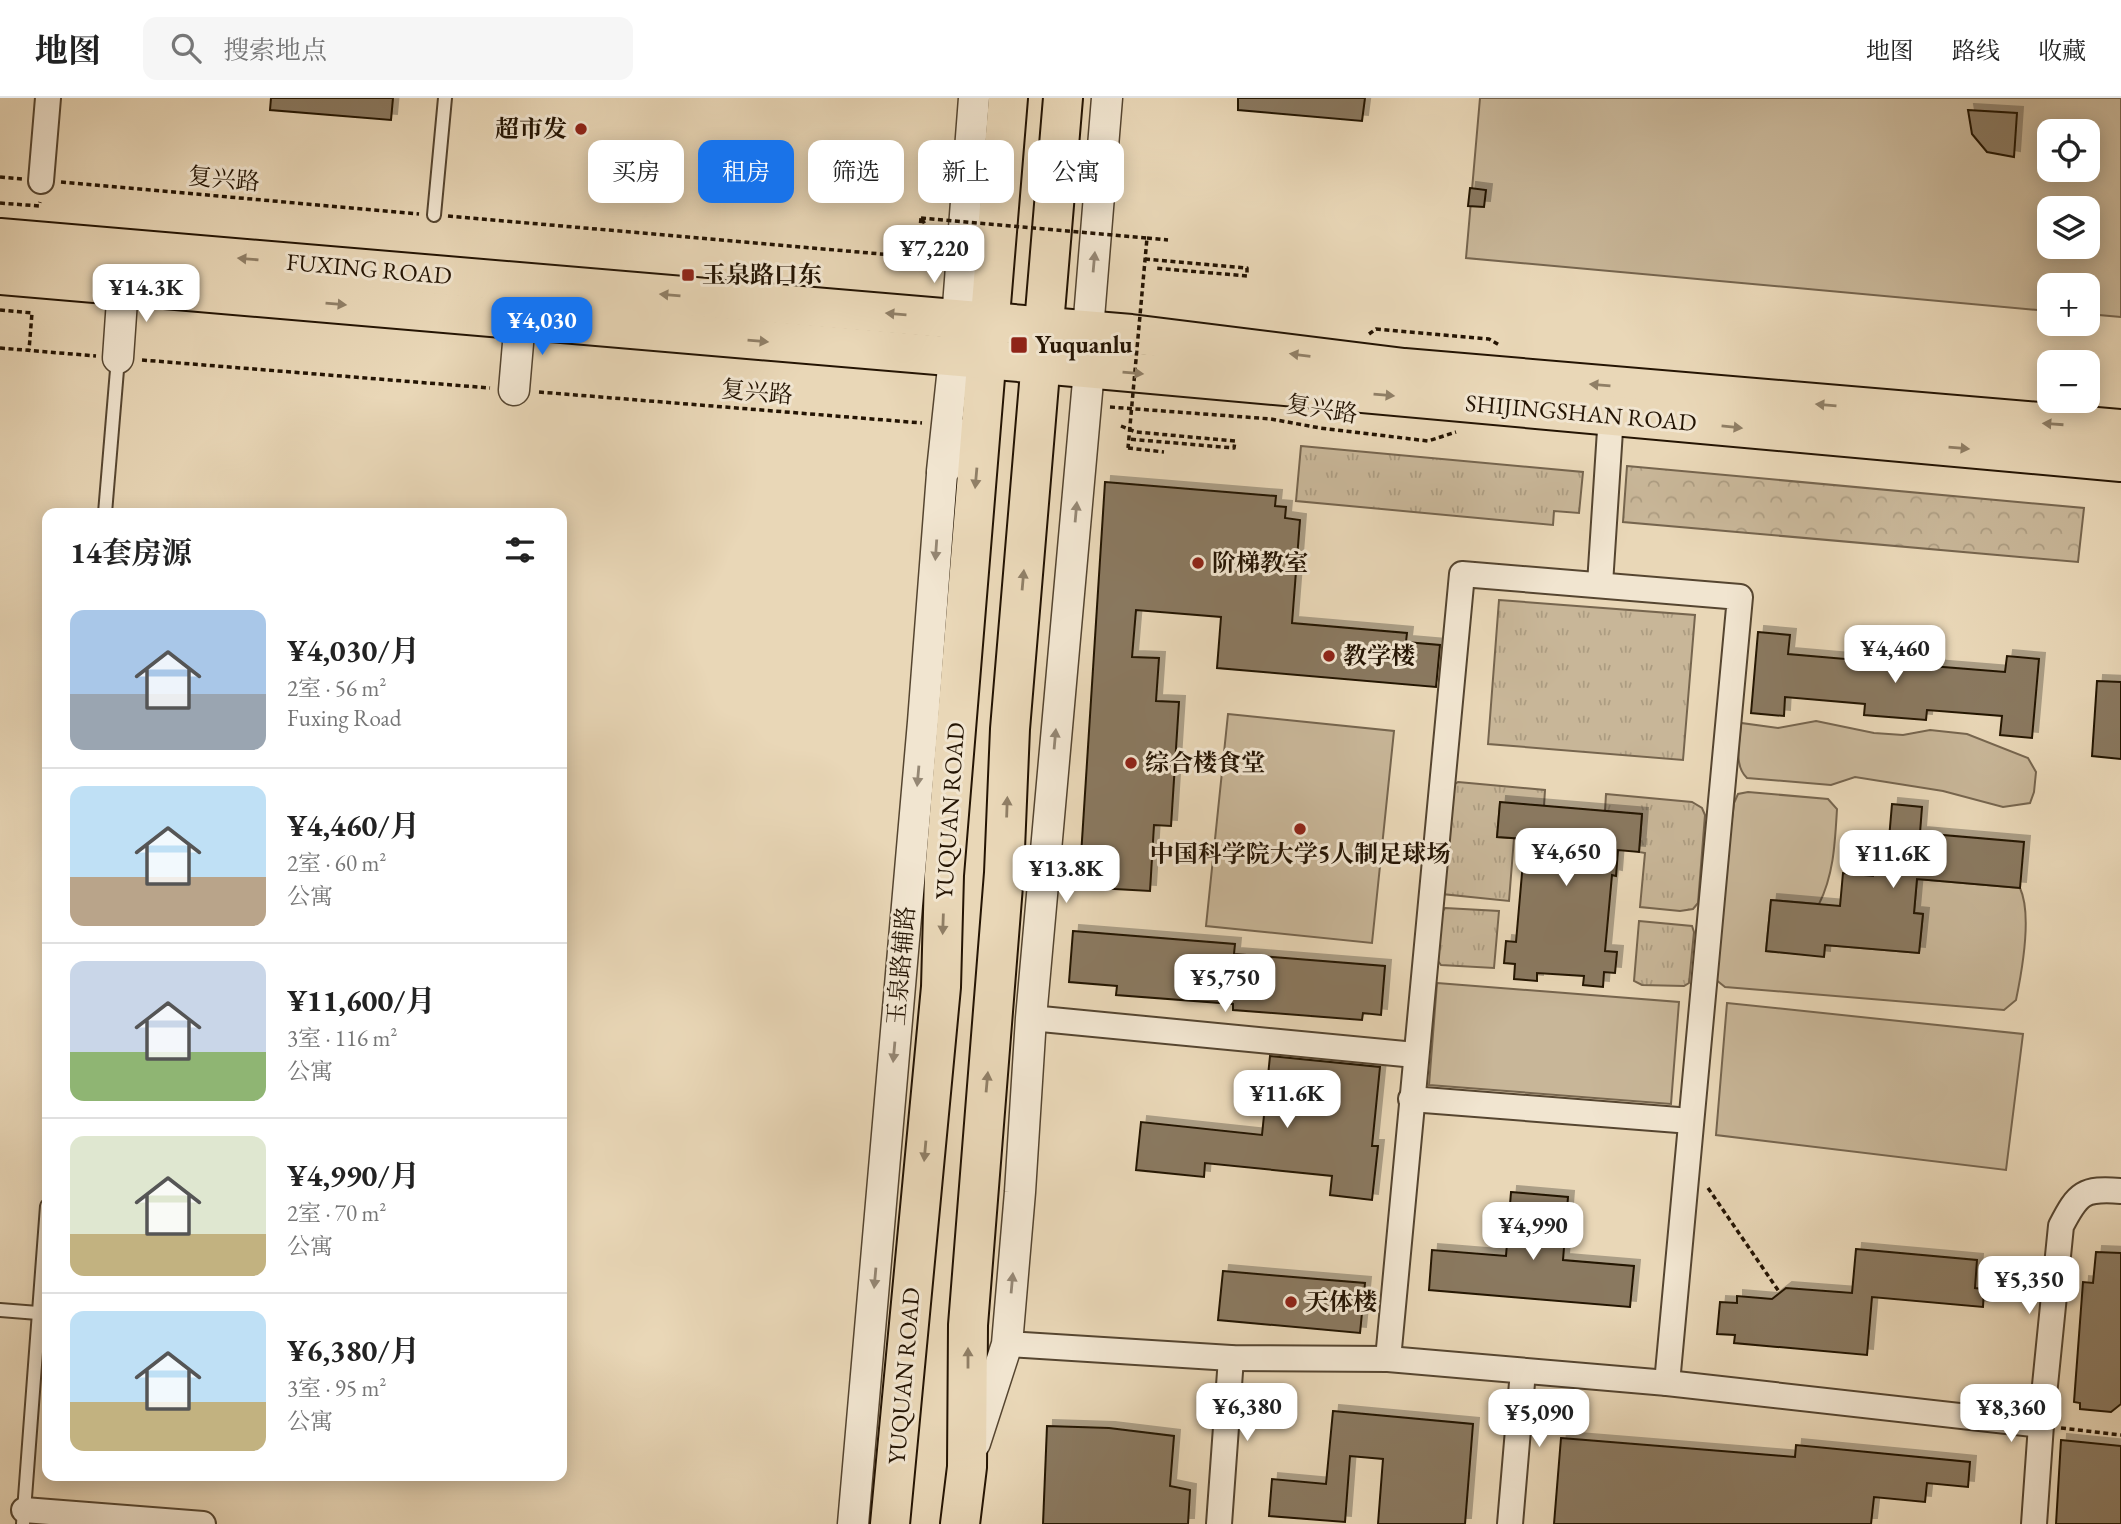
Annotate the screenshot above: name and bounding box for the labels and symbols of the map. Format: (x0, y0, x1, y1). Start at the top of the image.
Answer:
place label: 超市发 (495, 113, 567, 144)
marker: 超市发 (573, 121, 589, 137)
street label: 复兴路 (187, 160, 261, 197)
pin: ¥7,220 (877, 226, 991, 285)
street label: FUXING ROAD (285, 246, 453, 291)
one-way arrow (1089, 251, 1100, 273)
one-way arrow (236, 253, 258, 264)
place label: 玉泉路口东 (702, 259, 822, 290)
pin: ¥14.3K (89, 264, 203, 324)
marker: 玉泉路口东 (680, 267, 696, 283)
one-way arrow (658, 289, 680, 300)
pin: ¥4,030 (485, 298, 599, 357)
one-way arrow (326, 299, 348, 310)
one-way arrow (885, 308, 907, 319)
place label: Yuquanlu (1035, 329, 1133, 361)
marker: Yuquanlu (1009, 335, 1029, 355)
one-way arrow (748, 336, 770, 347)
one-way arrow (1289, 349, 1311, 360)
one-way arrow (1122, 367, 1144, 378)
street label: 复兴路 (720, 373, 794, 410)
one-way arrow (1588, 379, 1610, 390)
street label: SHIJINGSHAN ROAD (1464, 387, 1698, 438)
street label: 复兴路 (1284, 388, 1360, 429)
one-way arrow (1373, 390, 1395, 401)
one-way arrow (1815, 399, 1837, 410)
one-way arrow (2042, 418, 2064, 429)
one-way arrow (1722, 421, 1744, 432)
one-way arrow (1948, 443, 1970, 454)
one-way arrow (970, 467, 981, 489)
one-way arrow (1071, 501, 1082, 523)
one-way arrow (931, 539, 942, 561)
place label: 阶梯教室 (1212, 547, 1308, 578)
marker: 阶梯教室 (1190, 555, 1206, 571)
one-way arrow (1018, 569, 1029, 591)
pin: ¥4,460 (1838, 626, 1952, 685)
place label: 教学楼 (1343, 640, 1415, 671)
marker: 教学楼 (1321, 648, 1337, 664)
street label: YUQUAN ROAD (928, 721, 971, 901)
one-way arrow (1050, 727, 1061, 749)
place label: 综合楼食堂 (1145, 747, 1265, 778)
marker: 综合楼食堂 (1123, 755, 1139, 771)
one-way arrow (912, 766, 923, 788)
one-way arrow (1002, 795, 1013, 817)
marker: 中国科学院大学5人制足球场 (1292, 821, 1308, 837)
pin: ¥4,650 (1509, 828, 1623, 888)
pin: ¥11.6K (1836, 830, 1950, 890)
place label: 中国科学院大学5人制足球场 (1150, 838, 1450, 869)
pin: ¥13.8K (1009, 846, 1123, 905)
street label: 玉泉路辅路 (880, 905, 921, 1027)
one-way arrow (937, 914, 948, 936)
pin: ¥5,750 (1168, 954, 1282, 1014)
one-way arrow (888, 1041, 899, 1063)
pin: ¥11.6K (1230, 1070, 1344, 1130)
one-way arrow (982, 1071, 993, 1093)
one-way arrow (920, 1140, 931, 1162)
pin: ¥4,990 (1476, 1202, 1590, 1262)
pin: ¥5,350 (1972, 1256, 2086, 1316)
one-way arrow (869, 1268, 880, 1290)
one-way arrow (1007, 1272, 1018, 1294)
street label: YUQUAN ROAD (880, 1286, 927, 1466)
place label: 天体楼 (1305, 1286, 1377, 1317)
marker: 天体楼 (1283, 1294, 1299, 1310)
one-way arrow (962, 1347, 973, 1369)
pin: ¥6,380 (1190, 1384, 1304, 1443)
pin: ¥8,360 (1954, 1384, 2068, 1444)
pin: ¥5,090 (1482, 1390, 1596, 1449)

